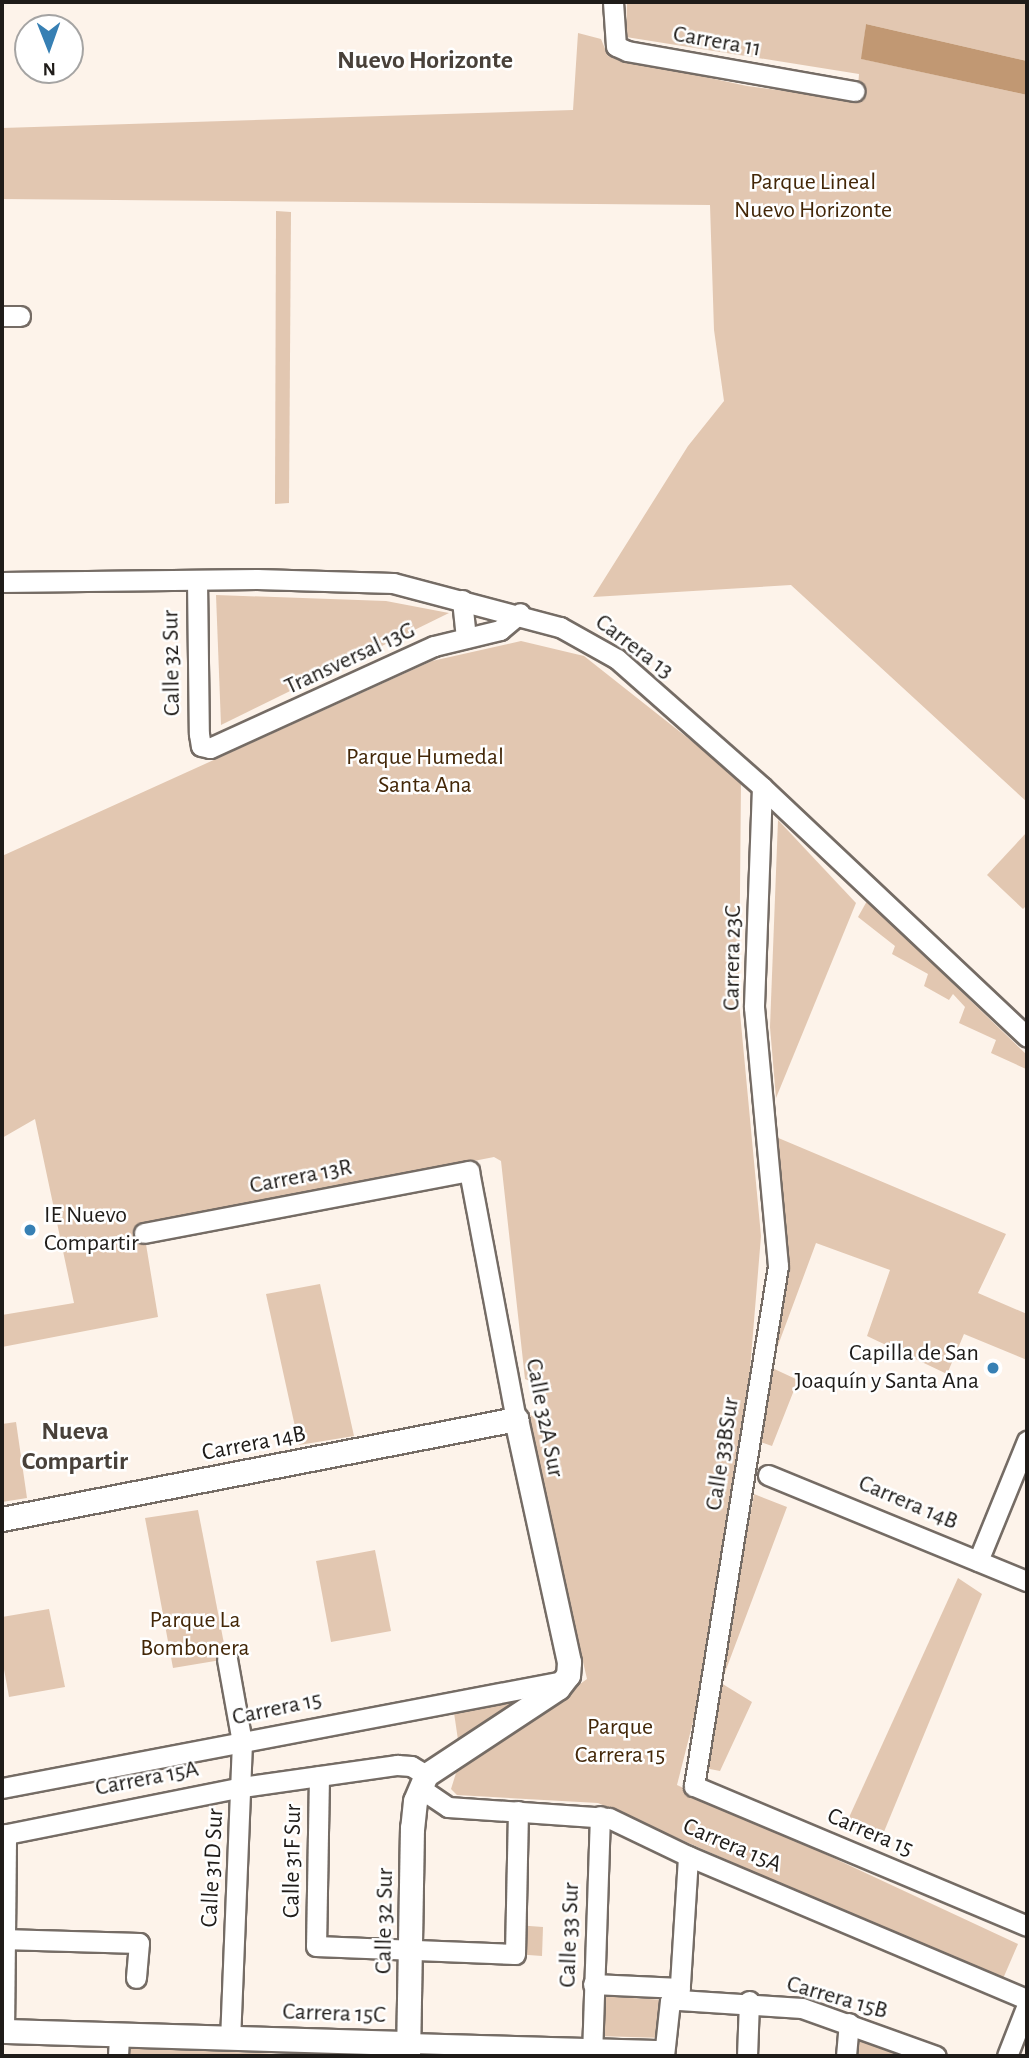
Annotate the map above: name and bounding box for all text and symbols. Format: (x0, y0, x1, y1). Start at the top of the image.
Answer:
north arrow (14, 14, 84, 84)
street label: Carrera 11 (671, 20, 763, 64)
district label: Nuevo Horizonte (337, 45, 513, 77)
text: N (43, 59, 56, 78)
park label: Parque Lineal Nuevo Horizonte (734, 169, 892, 225)
street label: Carrera 13 (589, 608, 679, 686)
street label: Calle 32 Sur (157, 610, 187, 716)
street label: Transversal 13G (280, 616, 420, 702)
park label: Parque Humedal Santa Ana (346, 744, 504, 800)
street label: Carrera 23C (718, 905, 748, 1011)
street label: Carrera 13R (247, 1153, 355, 1201)
place label: IE Nuevo Compartir (44, 1202, 139, 1258)
marker: IE Nuevo Compartir (22, 1222, 38, 1238)
place label: Capilla de San Joaquín y Santa Ana (794, 1340, 979, 1396)
street label: Calle 32A Sur (518, 1356, 570, 1480)
marker: Capilla de San Joaquín y Santa Ana (985, 1360, 1001, 1376)
street label: Calle 33BSur (700, 1395, 746, 1513)
district label: Nueva Compartir (22, 1416, 128, 1478)
street label: Carrera 14B (200, 1420, 308, 1468)
street label: Carrera 14B (854, 1469, 962, 1537)
park label: Parque La Bombonera (140, 1607, 250, 1663)
street label: Carrera 15 (230, 1685, 324, 1733)
park label: Parque Carrera 15 (575, 1714, 665, 1770)
street label: Carrera 15A (93, 1755, 201, 1803)
street label: Carrera 15 (823, 1802, 917, 1864)
street label: Calle 31F Sur (278, 1804, 308, 1918)
street label: Calle 31D Sur (196, 1808, 230, 1928)
street label: Carrera 15A (678, 1812, 786, 1880)
street label: Calle 32 Sur (370, 1868, 400, 1974)
street label: Calle 33 Sur (554, 1882, 586, 1988)
street label: Carrera 15B (783, 1970, 891, 2026)
street label: Carrera 15C (282, 1998, 386, 2030)

